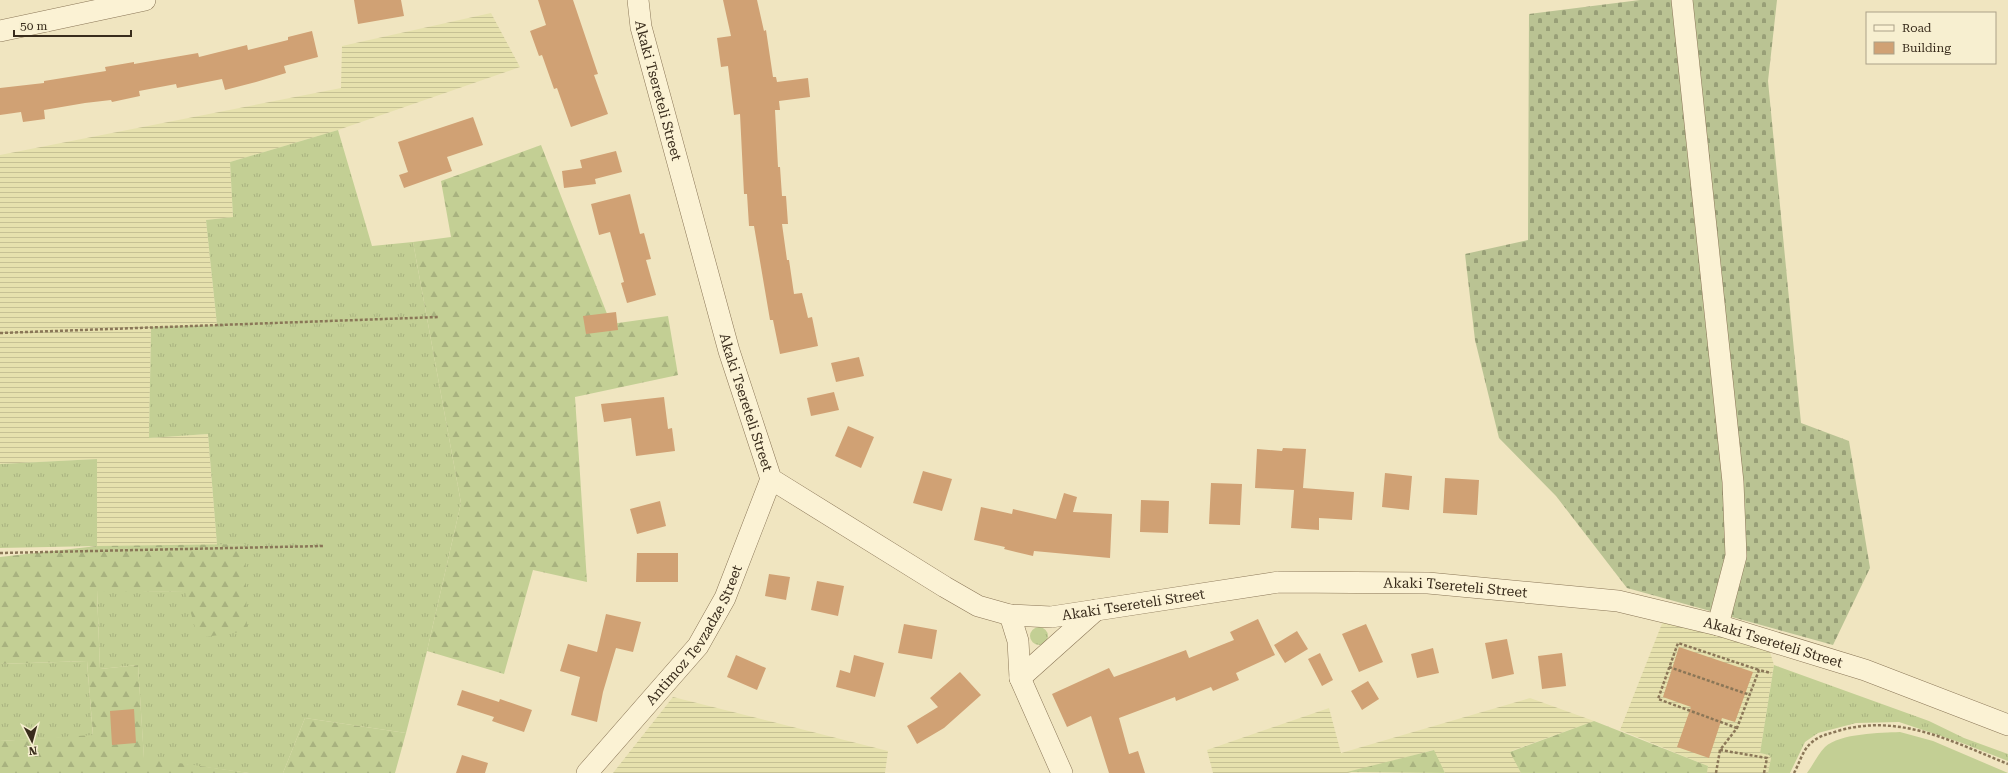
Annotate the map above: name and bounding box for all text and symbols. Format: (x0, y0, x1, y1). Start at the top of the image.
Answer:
scale bar (14, 12, 131, 38)
legend (1866, 12, 1996, 64)
text: 50 m (20, 19, 47, 33)
street label: Akaki Tsereteli Street (632, 20, 685, 162)
text: Road (1902, 21, 1932, 35)
text: Building (1902, 41, 1951, 55)
street label: Akaki Tsereteli Street (717, 331, 776, 474)
street label: Antimoz Tevzadze Street (642, 563, 745, 708)
street label: Akaki Tsereteli Street (1383, 575, 1528, 600)
street label: Akaki Tsereteli Street (1061, 586, 1206, 623)
street label: Akaki Tsereteli Street (1702, 614, 1845, 671)
north arrow (12, 721, 52, 761)
text: N (28, 744, 38, 757)

